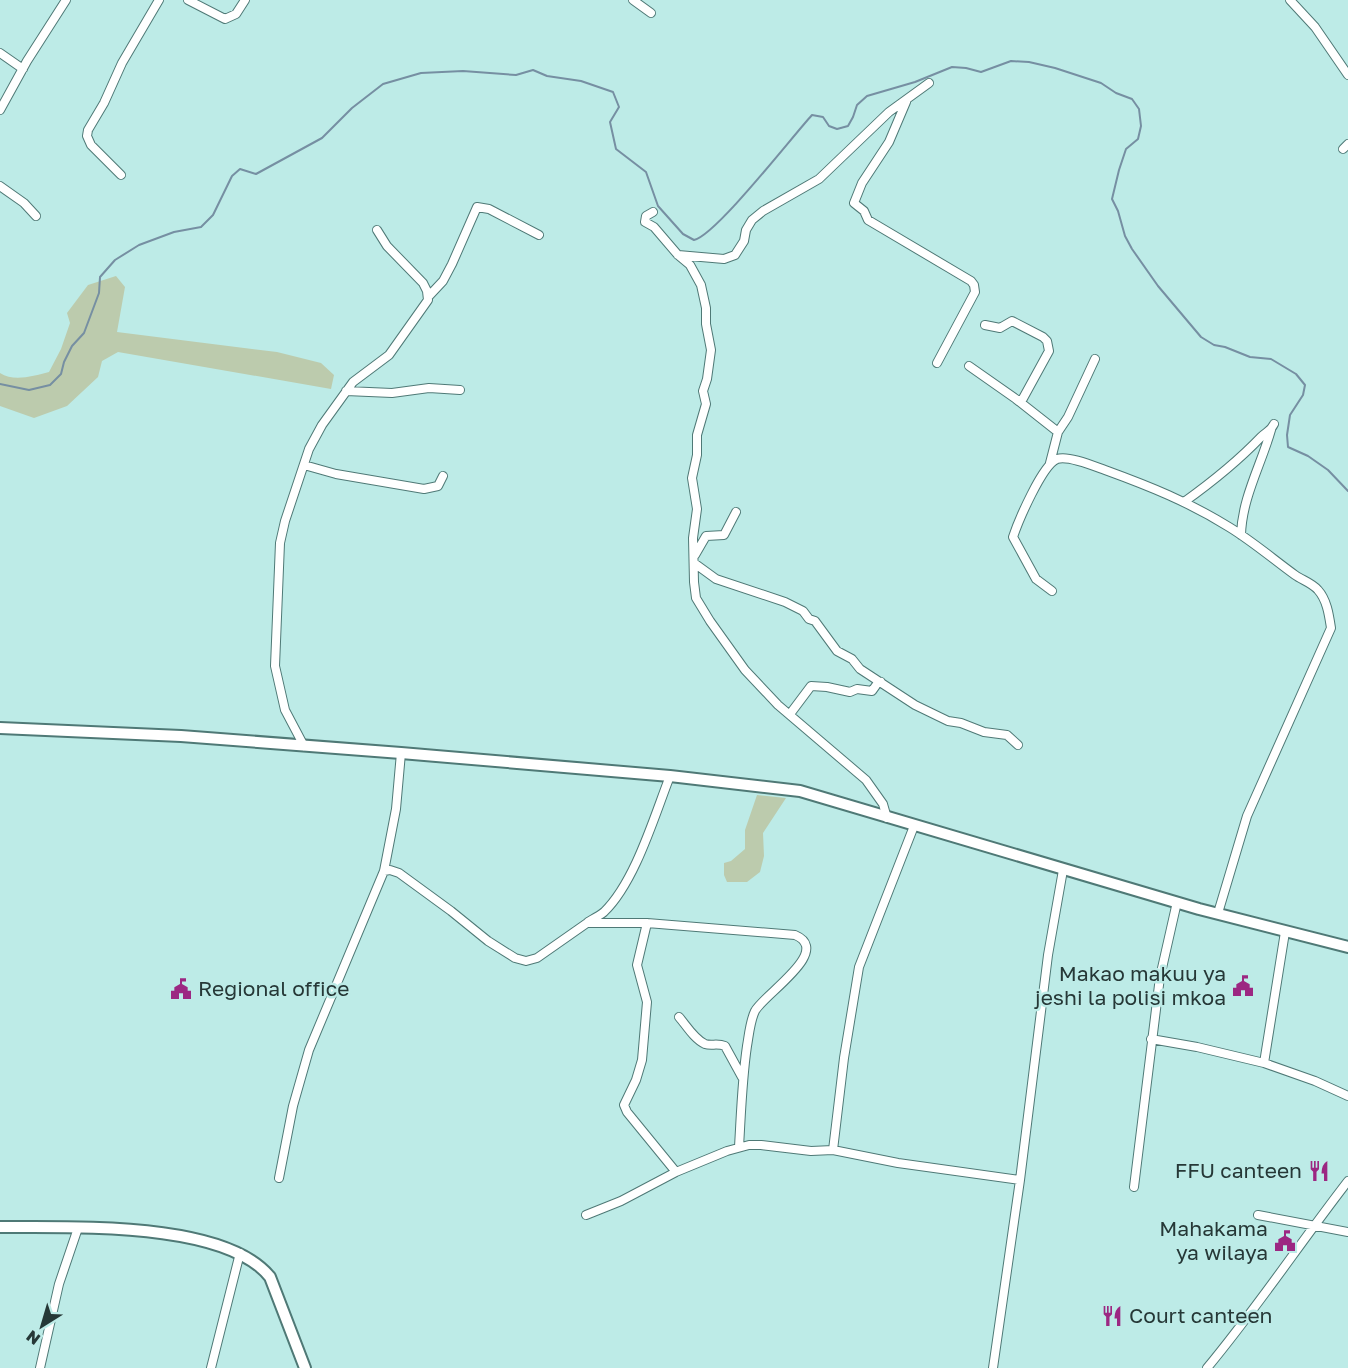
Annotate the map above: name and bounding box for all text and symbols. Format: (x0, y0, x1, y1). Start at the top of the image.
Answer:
place label: Makao makuu ya jeshi la polisi mkoa (1034, 960, 1226, 1010)
public building icon: Makao makuu ya jeshi la polisi mkoa (1231, 974, 1255, 998)
place label: Regional office (198, 975, 349, 1001)
public building icon: Regional office (169, 977, 193, 1001)
place label: FFU canteen (1175, 1157, 1302, 1183)
restaurant icon: FFU canteen (1307, 1159, 1331, 1183)
place label: Mahakama ya wilaya (1159, 1215, 1268, 1265)
public building icon: Mahakama ya wilaya (1273, 1229, 1297, 1253)
north arrow (12, 1296, 72, 1356)
place label: Court canteen (1129, 1302, 1273, 1328)
restaurant icon: Court canteen (1100, 1304, 1124, 1328)
text: N (22, 1326, 44, 1350)

